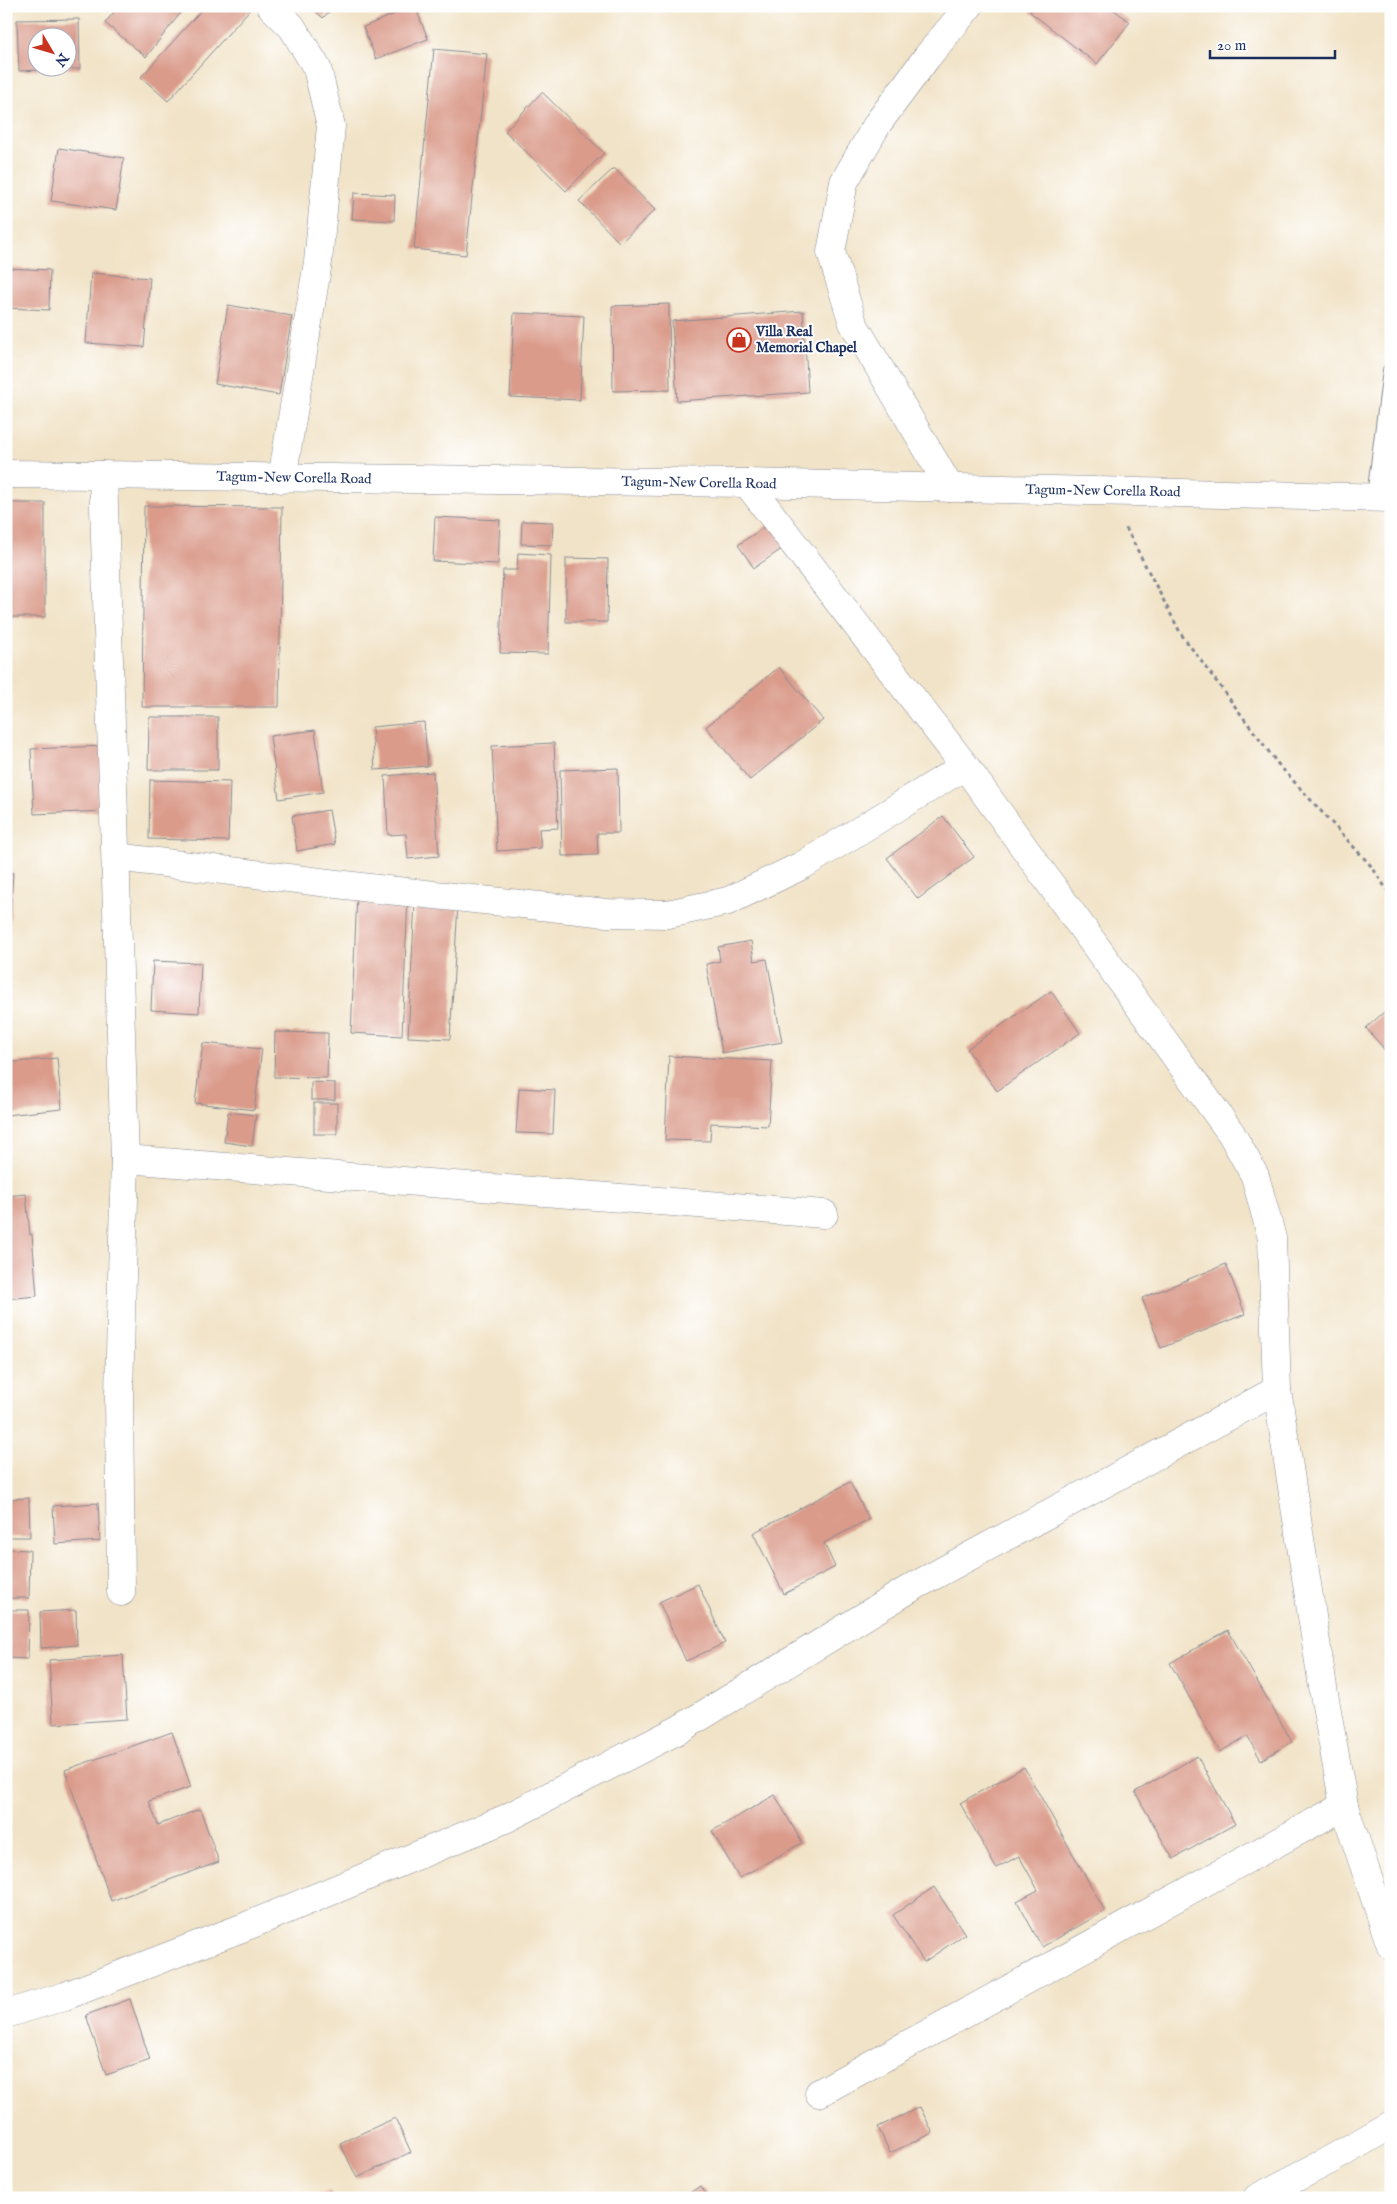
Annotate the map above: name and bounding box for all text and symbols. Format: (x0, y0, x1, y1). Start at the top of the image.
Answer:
north arrow (28, 28, 78, 78)
scale bar (1210, 28, 1334, 60)
text: 20 m (1217, 36, 1247, 55)
text: N (51, 48, 73, 70)
place label: Villa Real Memorial Chapel (755, 323, 858, 357)
shop icon: Villa Real Memorial Chapel (726, 327, 752, 353)
street label: Tagum-New Corella Road (216, 468, 372, 488)
street label: Tagum-New Corella Road (621, 473, 777, 493)
street label: Tagum-New Corella Road (1025, 481, 1181, 501)

